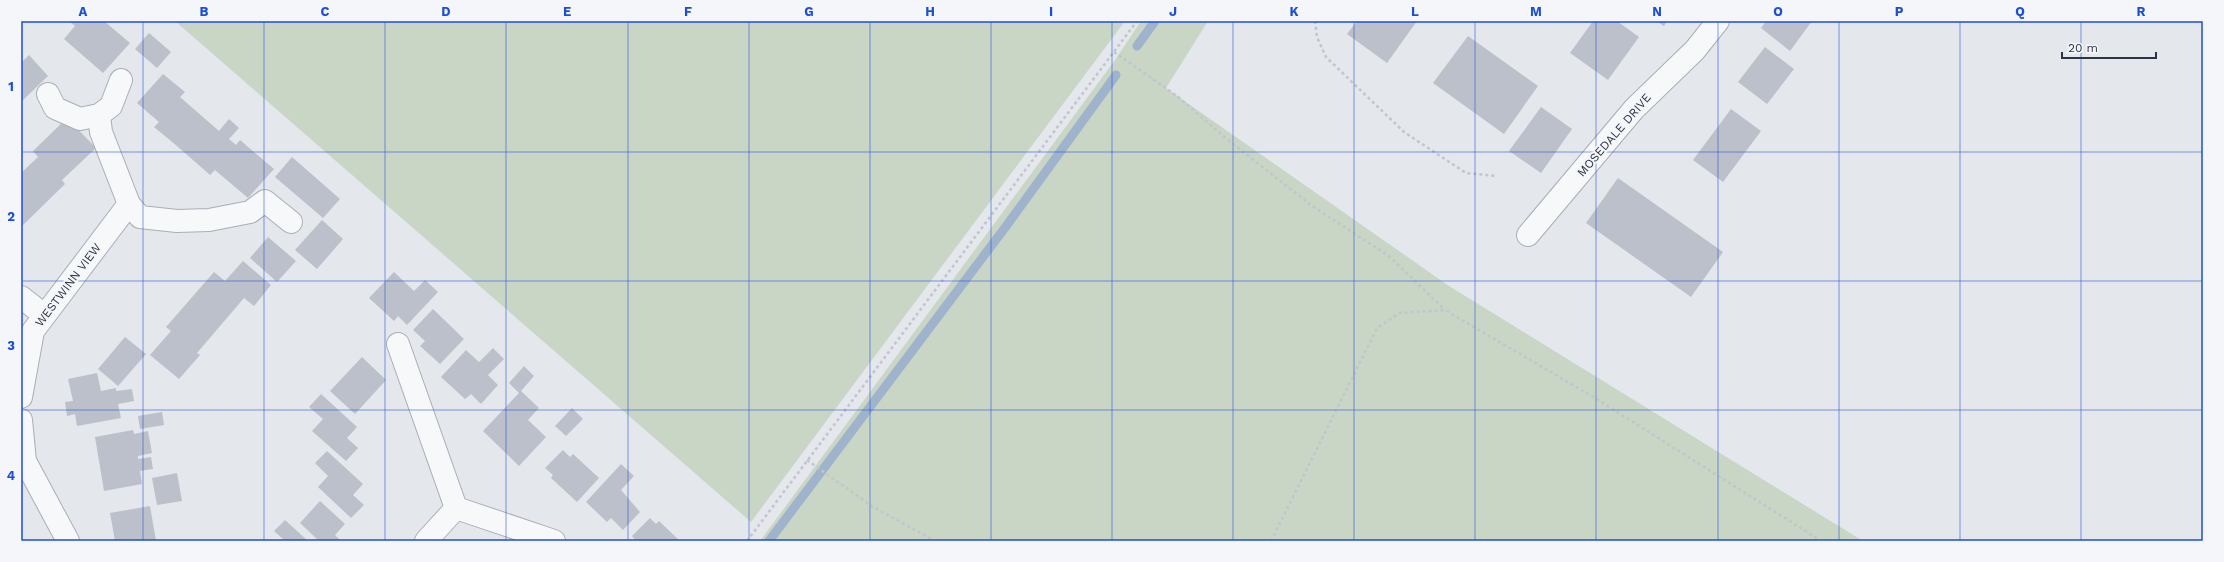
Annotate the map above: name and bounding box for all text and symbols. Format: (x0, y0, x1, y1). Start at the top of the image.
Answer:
text: A (79, 4, 88, 19)
text: B (200, 4, 209, 19)
text: C (321, 4, 330, 19)
text: D (441, 4, 451, 19)
text: E (563, 4, 571, 19)
text: F (684, 4, 692, 19)
text: G (804, 4, 814, 19)
text: H (925, 4, 935, 19)
text: I (1049, 4, 1053, 19)
text: J (1169, 4, 1177, 19)
text: K (1289, 4, 1299, 19)
text: L (1411, 4, 1419, 19)
text: M (1530, 4, 1542, 19)
text: N (1652, 4, 1662, 19)
text: O (1773, 4, 1783, 19)
text: P (1895, 4, 1904, 19)
text: Q (2015, 4, 2025, 19)
text: R (2137, 4, 2146, 19)
scale bar (2062, 34, 2156, 60)
text: 20 m (2068, 41, 2098, 55)
text: 1 (8, 79, 14, 94)
street label: MOSEDALE DRIVE (1574, 90, 1654, 179)
text: 2 (7, 209, 15, 224)
street label: WESTWINN VIEW (32, 240, 104, 329)
text: 3 (7, 338, 15, 353)
text: 4 (7, 468, 16, 483)

